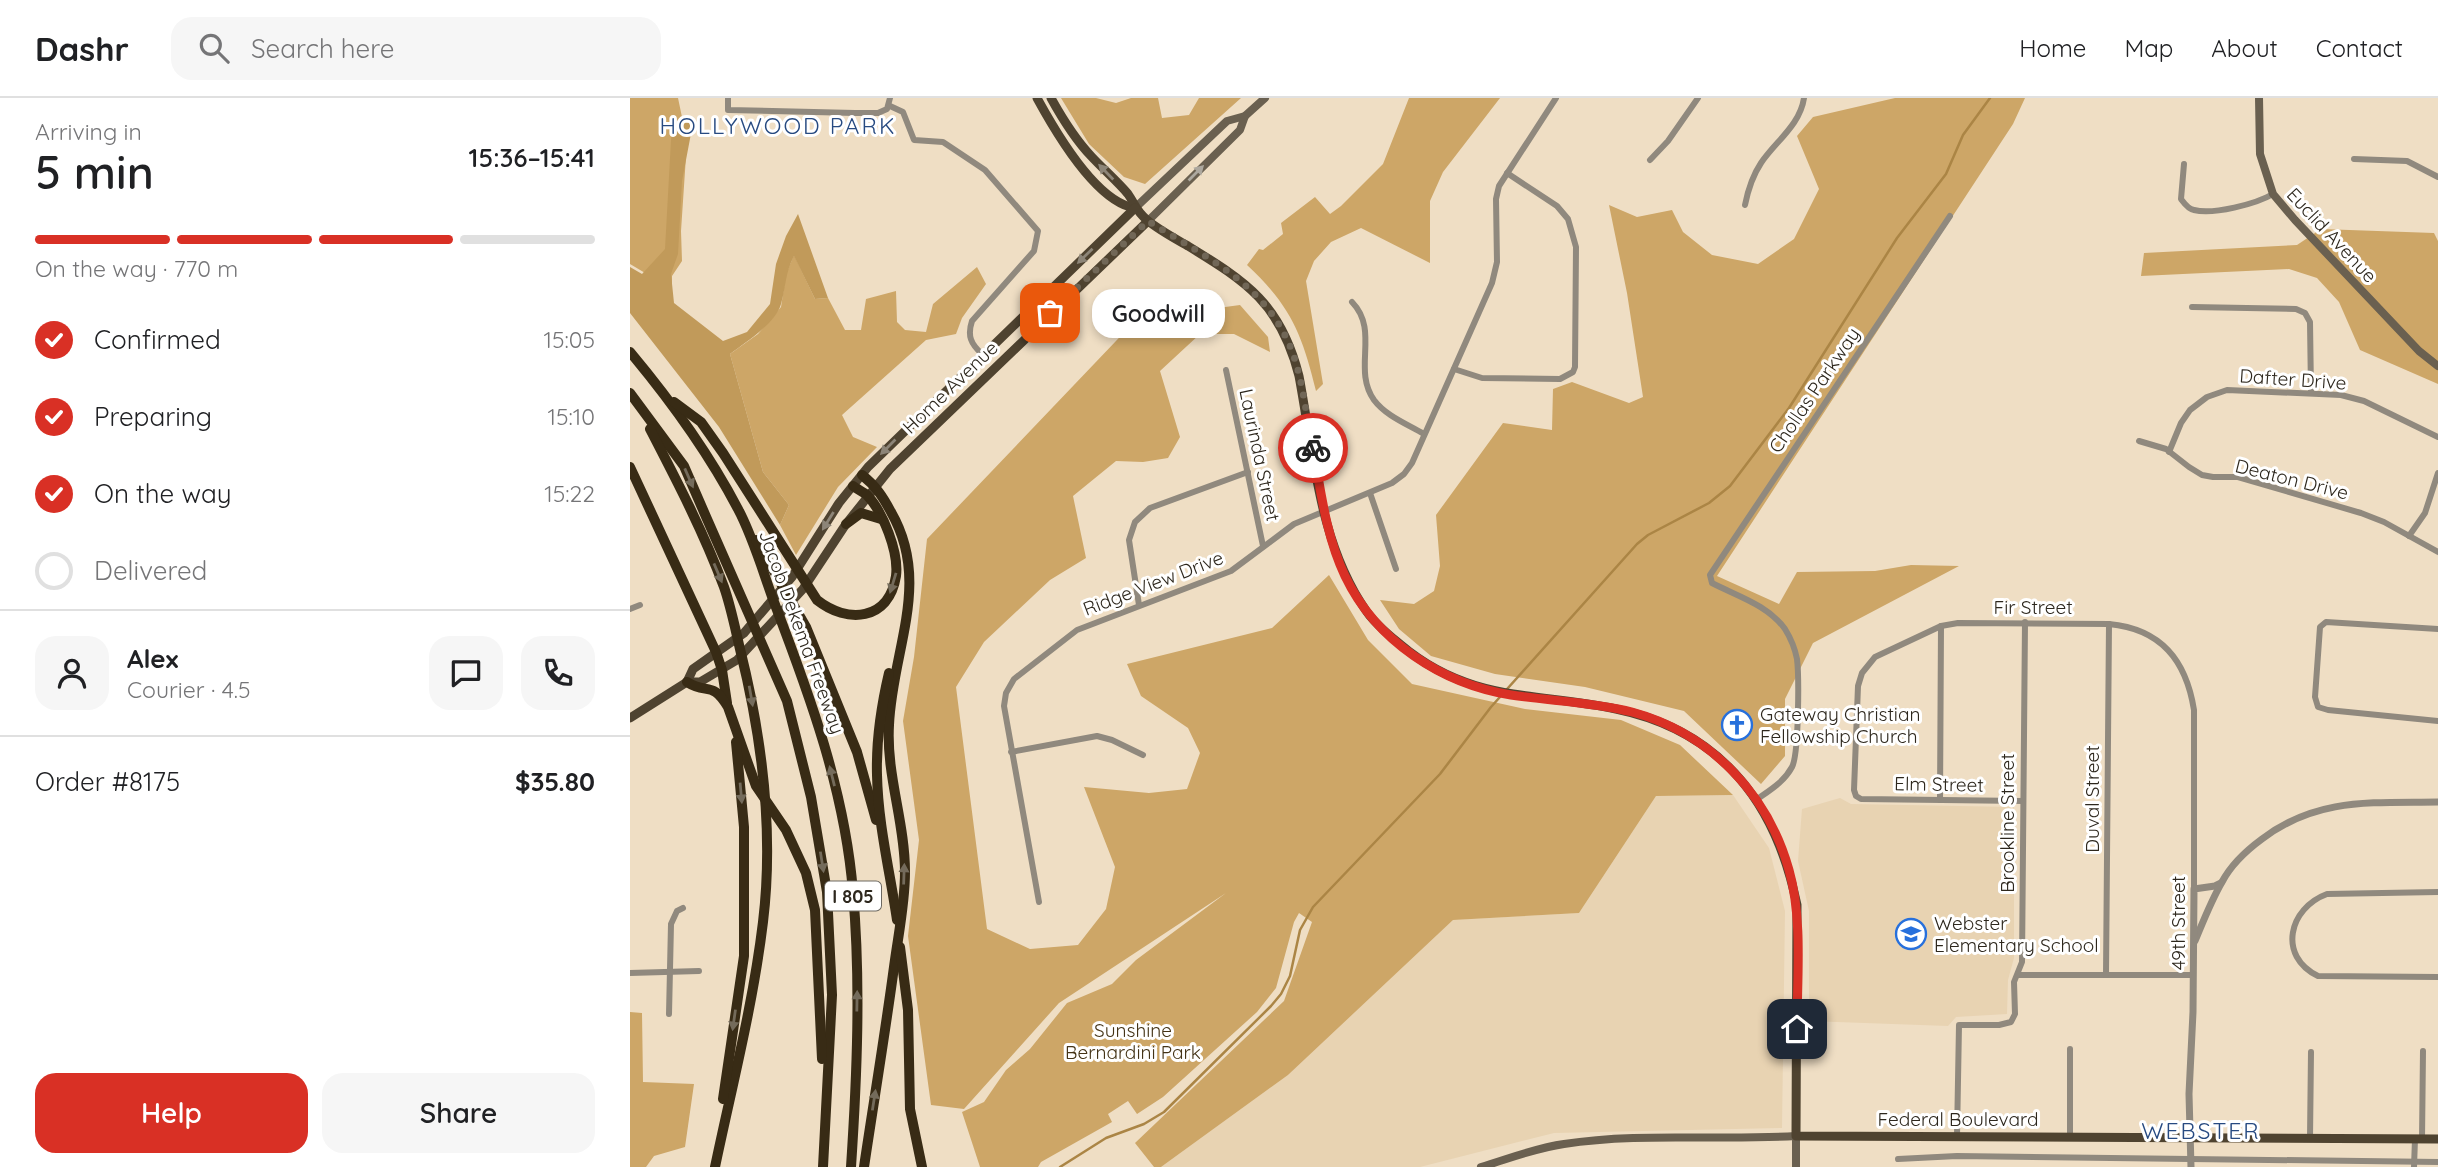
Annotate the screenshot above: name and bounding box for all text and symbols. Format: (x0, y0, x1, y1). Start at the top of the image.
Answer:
search box (171, 17, 661, 80)
text: Dashr (35, 28, 129, 69)
icon: search (195, 29, 233, 67)
text: Search here (251, 32, 394, 65)
text: Home (2019, 33, 2086, 63)
text: Map (2124, 33, 2173, 63)
text: About (2211, 33, 2278, 63)
text: Contact (2316, 33, 2403, 63)
district label: HOLLYWOOD PARK (660, 111, 896, 140)
text: Arriving in (35, 117, 142, 146)
text: 15:36–15:41 (468, 141, 595, 174)
text: 5 min (35, 143, 154, 201)
one-way arrow (1099, 164, 1115, 181)
one-way arrow (1188, 165, 1205, 182)
street label: Euclid Avenue (2282, 182, 2382, 288)
one-way arrow (1077, 247, 1094, 264)
text: On the way · 770 m (35, 254, 238, 283)
pin (1020, 283, 1080, 343)
callout: Goodwill (1092, 288, 1225, 338)
icon: bag (1031, 294, 1069, 332)
text: Goodwill (1112, 299, 1205, 328)
icon: check (35, 321, 73, 359)
text: Confirmed (94, 323, 221, 356)
street label: Chollas Parkway (1763, 323, 1865, 457)
text: 15:05 (543, 325, 595, 354)
street label: Home Avenue (897, 336, 1003, 438)
street label: Dafter Drive (2239, 363, 2347, 395)
street label: Laurinda Street (1234, 387, 1286, 523)
icon: check (35, 398, 73, 436)
text: Preparing (94, 400, 212, 433)
text: 15:10 (547, 402, 595, 431)
courier (1278, 413, 1348, 483)
icon: bike (1294, 429, 1332, 467)
one-way arrow (880, 438, 897, 455)
street label: Deaton Drive (2233, 453, 2351, 505)
one-way arrow (684, 467, 695, 488)
icon: check (35, 475, 73, 513)
text: On the way (94, 477, 232, 510)
text: 15:22 (544, 479, 595, 508)
one-way arrow (821, 512, 834, 531)
street label: Jacob Dekema Freeway (754, 527, 850, 737)
street label: Ridge View Drive (1079, 545, 1227, 621)
text: Delivered (94, 554, 207, 587)
one-way arrow (713, 563, 724, 584)
one-way arrow (887, 573, 897, 594)
street label: Fir Street (1993, 595, 2073, 619)
button: person (35, 636, 109, 710)
button: chat (429, 636, 503, 710)
button: phone (521, 636, 595, 710)
text: Alex (127, 642, 178, 675)
text: Courier · 4.5 (127, 675, 251, 704)
one-way arrow (746, 685, 757, 707)
place label: Gateway Christian Fellowship Church (1760, 702, 1920, 748)
church icon: Gateway Christian Fellowship Church (1720, 708, 1754, 742)
street label: Duval Street (2080, 745, 2104, 853)
street label: Brookline Street (1995, 753, 2019, 893)
one-way arrow (826, 764, 837, 786)
text: Order #8175 (35, 765, 180, 798)
text: $35.80 (515, 765, 595, 798)
street label: Elm Street (1894, 771, 1984, 797)
one-way arrow (736, 782, 747, 804)
one-way arrow (817, 851, 828, 873)
one-way arrow (899, 863, 910, 885)
street label: 49th Street (2166, 876, 2190, 970)
road number: I 805 (825, 882, 881, 910)
place label: Webster Elementary School (1934, 911, 2099, 957)
school or university icon: Webster Elementary School (1894, 917, 1928, 951)
one-way arrow (851, 990, 863, 1012)
pin (1767, 999, 1827, 1059)
one-way arrow (728, 1009, 739, 1031)
icon: home (1778, 1010, 1816, 1048)
park label: Sunshine Bernardini Park (1065, 1018, 1201, 1064)
button: Help (35, 1073, 308, 1153)
button: Share (322, 1073, 595, 1153)
one-way arrow (869, 1088, 880, 1110)
street label: Federal Boulevard (1877, 1107, 2039, 1131)
district label: WEBSTER (2141, 1116, 2261, 1145)

